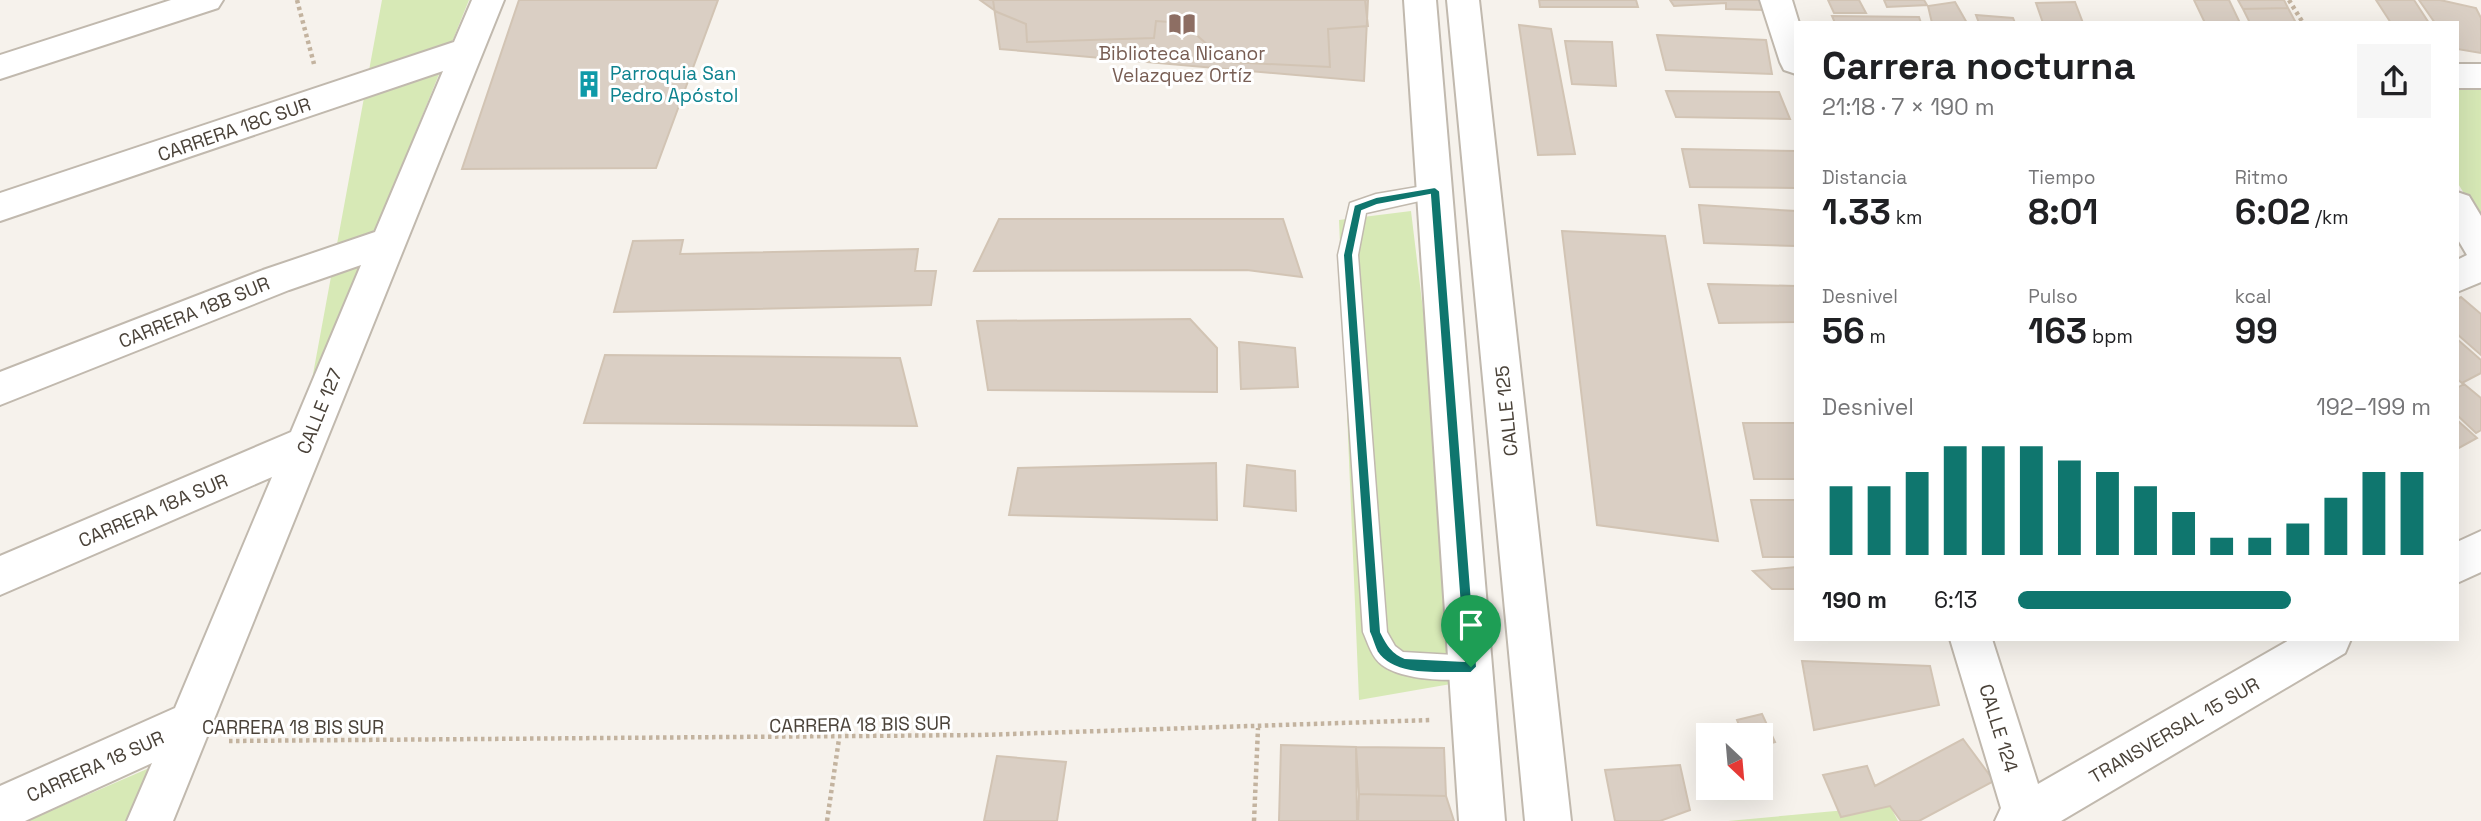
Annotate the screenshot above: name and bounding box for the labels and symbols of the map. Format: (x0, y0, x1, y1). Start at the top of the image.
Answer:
library icon: Biblioteca Nicanor Velazquez Ortíz (1167, 9, 1197, 39)
place label: Biblioteca Nicanor Velazquez Ortíz (1098, 41, 1266, 88)
place label: Parroquia San Pedro Apóstol (610, 61, 738, 108)
building icon: Parroquia San Pedro Apóstol (574, 69, 604, 99)
street label: CARRERA 18C SUR (154, 92, 314, 167)
street label: CARRERA 18B SUR (115, 271, 273, 354)
street label: CALLE 127 (291, 364, 348, 458)
street label: CALLE 125 (1489, 364, 1524, 458)
street label: CARRERA 18A SUR (75, 468, 232, 553)
pin (1441, 595, 1501, 667)
street label: TRANSVERSAL 15 SUR (2085, 672, 2264, 789)
street label: CALLE 124 (1973, 681, 2024, 775)
street label: CARRERA 18 BIS SUR (769, 710, 951, 739)
street label: CARRERA 18 BIS SUR (202, 715, 384, 740)
north arrow (1696, 723, 1773, 800)
street label: CARRERA 18 SUR (22, 725, 168, 808)

